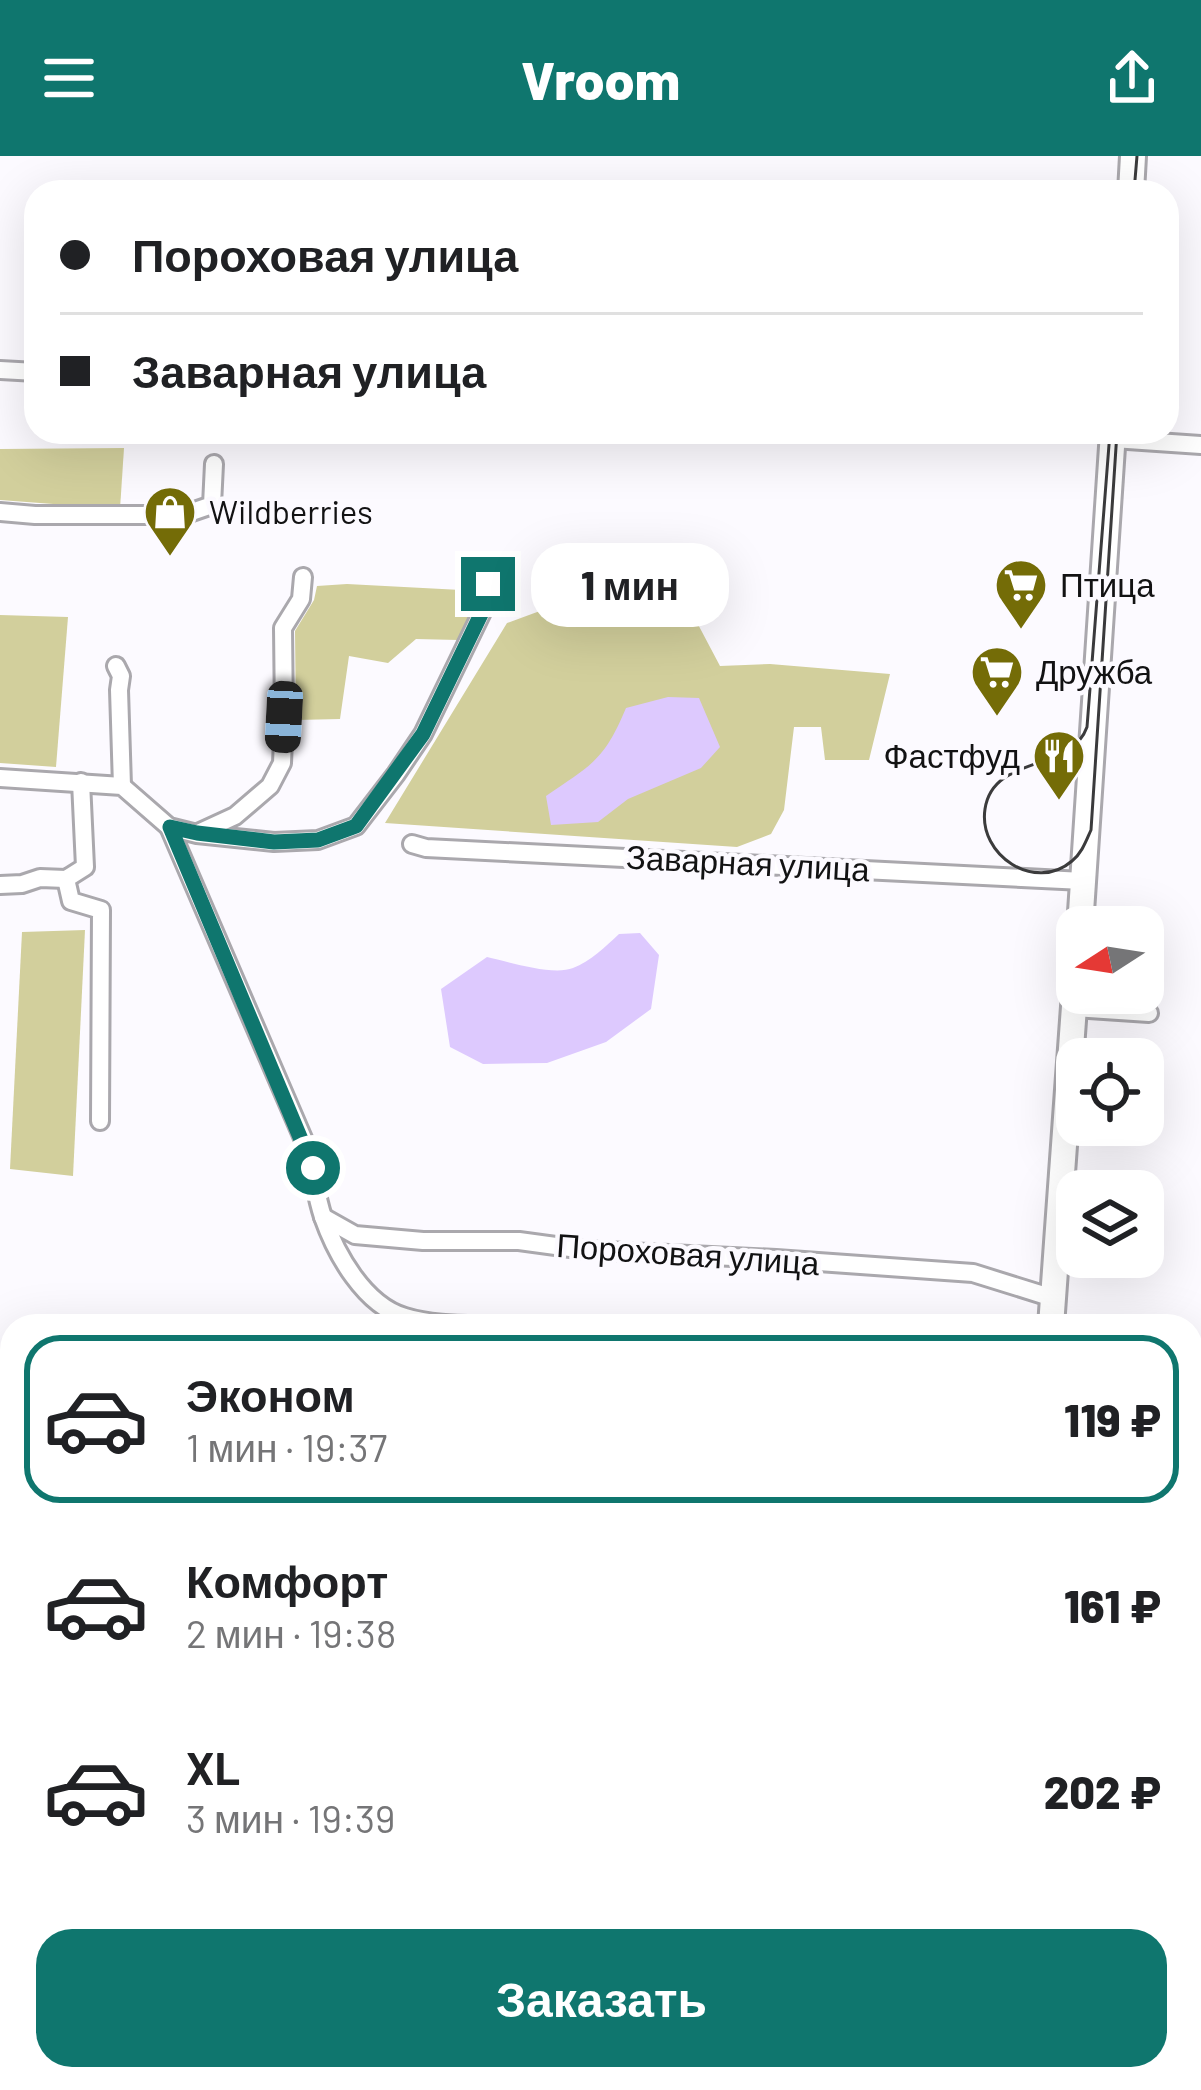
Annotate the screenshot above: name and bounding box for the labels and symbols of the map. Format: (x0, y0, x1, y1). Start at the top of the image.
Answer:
shop icon: Wildberries (142, 484, 198, 558)
place label: Wildberries (209, 491, 373, 531)
callout: 1 мин (530, 542, 728, 626)
route end (461, 557, 515, 611)
supermarket icon: Птица (993, 557, 1049, 631)
place label: Птица (1060, 564, 1155, 604)
supermarket icon: Дружба (969, 644, 1025, 718)
place label: Дружба (1036, 651, 1153, 691)
car (264, 680, 304, 754)
restaurant icon: Фастфуд (1031, 728, 1087, 802)
place label: Фастфуд (884, 735, 1020, 775)
street label: Заварная улица (625, 836, 872, 888)
north arrow (1056, 906, 1164, 1014)
route start (286, 1141, 340, 1195)
street label: Пороховая улица (555, 1224, 822, 1282)

